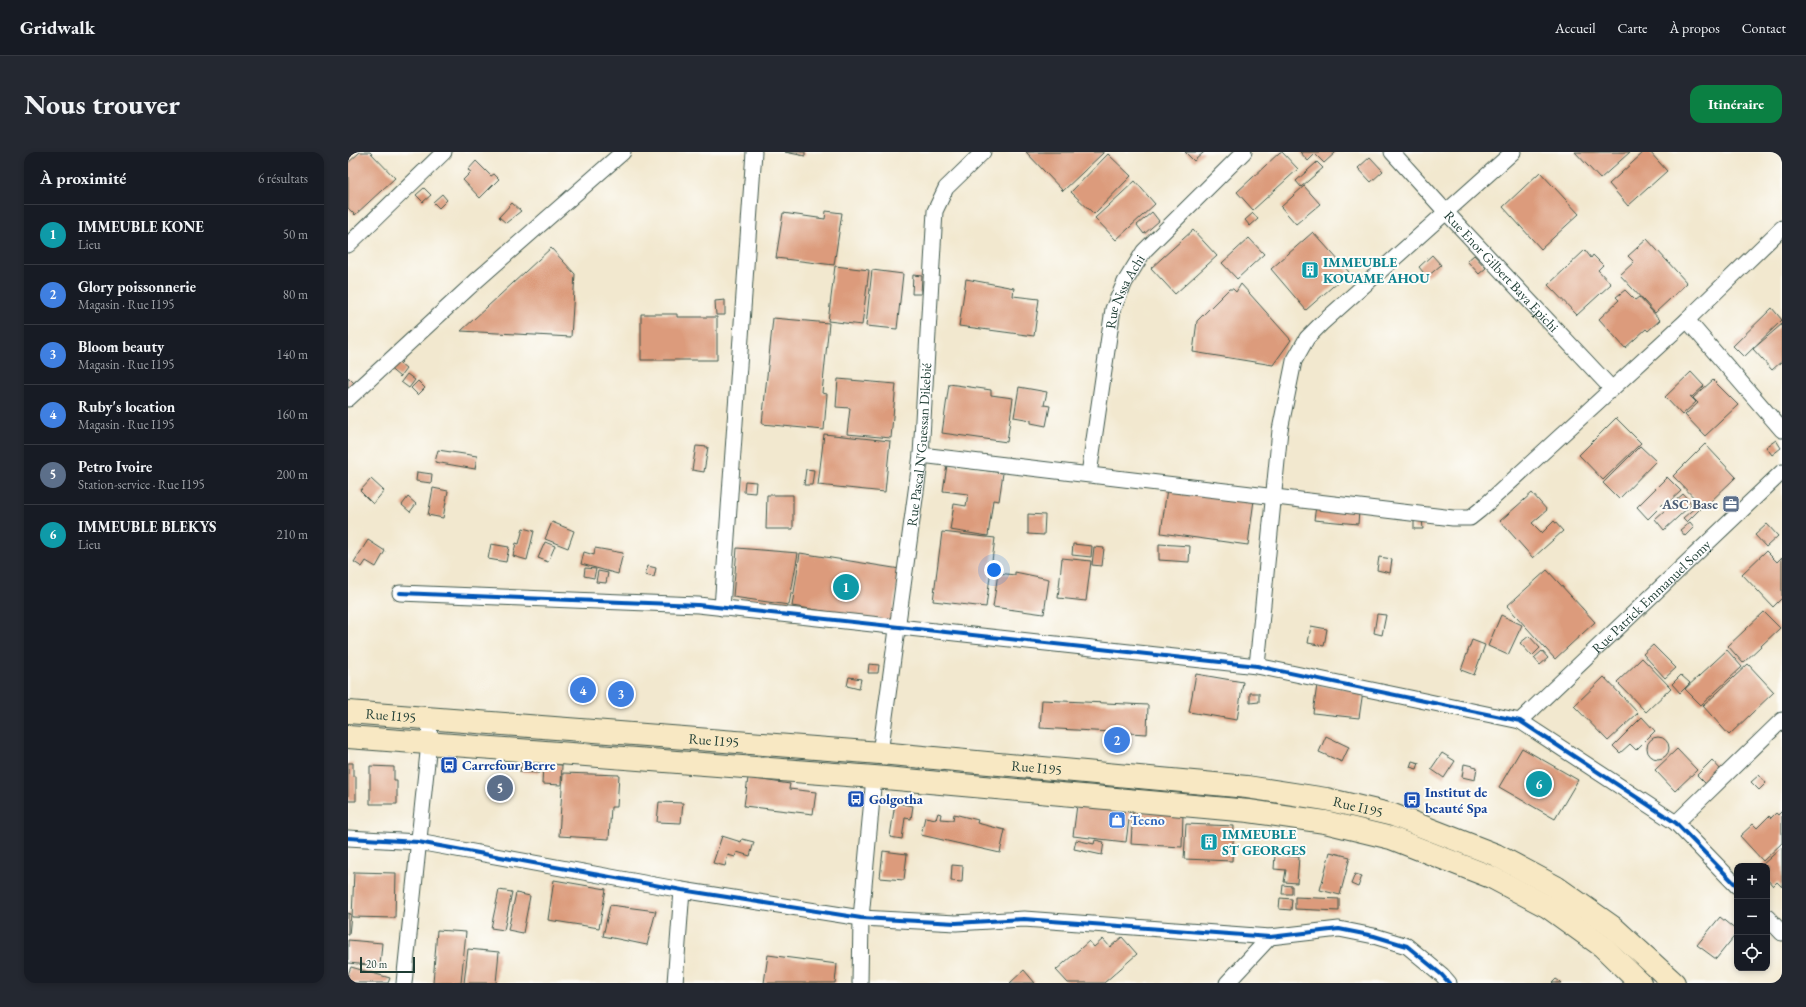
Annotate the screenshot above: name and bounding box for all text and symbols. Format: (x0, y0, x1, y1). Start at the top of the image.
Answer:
text: Gridwalk (20, 15, 95, 40)
text: Accueil (1555, 19, 1596, 37)
text: Carte (1618, 19, 1648, 37)
text: À propos (1670, 19, 1720, 37)
text: Contact (1742, 19, 1786, 37)
button: Itinéraire (1690, 85, 1782, 123)
text: Nous trouver (24, 86, 180, 122)
text: À proximité (40, 167, 126, 189)
text: 6 résultats (258, 170, 308, 187)
street label: Rue Enor Gilbert Baya Epichi (1440, 207, 1563, 336)
text: IMMEUBLE KONE (78, 217, 204, 236)
text: 1 (50, 226, 56, 243)
text: 50 m (283, 226, 308, 243)
text: Lieu (78, 236, 101, 253)
street label: Rue Nssa Achi (1101, 251, 1149, 330)
place label: IMMEUBLE KOUAME AHOU (1323, 253, 1430, 287)
building icon: IMMEUBLE KOUAME AHOU (1300, 260, 1320, 280)
text: Glory poissonnerie (78, 277, 196, 296)
text: 2 (50, 286, 56, 303)
text: 80 m (283, 286, 308, 303)
text: Magasin · Rue I195 (78, 296, 174, 313)
text: Bloom beauty (78, 337, 164, 356)
text: 3 (50, 346, 56, 363)
text: 140 m (277, 346, 308, 363)
text: Magasin · Rue I195 (78, 356, 174, 373)
street label: Rue Pascal N'Guessan Dikebié (902, 362, 935, 527)
text: Ruby's location (78, 397, 175, 416)
text: 4 (50, 406, 56, 423)
text: 160 m (277, 406, 308, 423)
text: Magasin · Rue I195 (78, 416, 174, 433)
text: Petro Ivoire (78, 457, 152, 476)
text: 5 (50, 466, 56, 483)
text: 200 m (277, 466, 308, 483)
text: Station-service · Rue I195 (78, 476, 205, 493)
office icon: ASC Base (1721, 494, 1741, 514)
place label: ASC Base (1661, 495, 1718, 513)
text: IMMEUBLE BLEKYS (78, 517, 216, 536)
text: 6 (50, 526, 56, 543)
text: 210 m (277, 526, 308, 543)
street label: Rue Patrick Emmanuel Somy (1588, 535, 1715, 657)
text: Lieu (78, 536, 101, 553)
your location (984, 560, 1004, 580)
pin: 1 (833, 572, 859, 602)
pin: 4 (570, 675, 596, 705)
pin: 3 (608, 679, 634, 709)
street label: Rue I195 (365, 704, 417, 726)
pin: 2 (1104, 725, 1130, 755)
street label: Rue I195 (688, 729, 740, 751)
bus stop icon: Carrefour Berre (439, 755, 459, 775)
place label: Carrefour Berre (462, 756, 556, 774)
street label: Rue I195 (1011, 756, 1063, 779)
pin: 6 (1526, 769, 1552, 799)
pin: 5 (487, 773, 513, 803)
place label: Institut de beauté Spa (1425, 783, 1488, 817)
bus stop icon: Golgotha (846, 789, 866, 809)
place label: Golgotha (869, 790, 924, 808)
bus stop icon: Institut de beauté Spa (1402, 790, 1422, 810)
street label: Rue I195 (1331, 792, 1385, 821)
shop icon: Tecno (1107, 810, 1127, 830)
place label: Tecno (1130, 811, 1165, 829)
place label: IMMEUBLE ST GEORGES (1222, 825, 1306, 859)
building icon: IMMEUBLE ST GEORGES (1199, 832, 1219, 852)
map controls (1734, 863, 1770, 971)
button: + (1734, 863, 1770, 899)
button: − (1734, 899, 1770, 935)
button: locate (1734, 935, 1770, 971)
scale bar (360, 955, 415, 974)
text: 20 m (366, 957, 387, 971)

